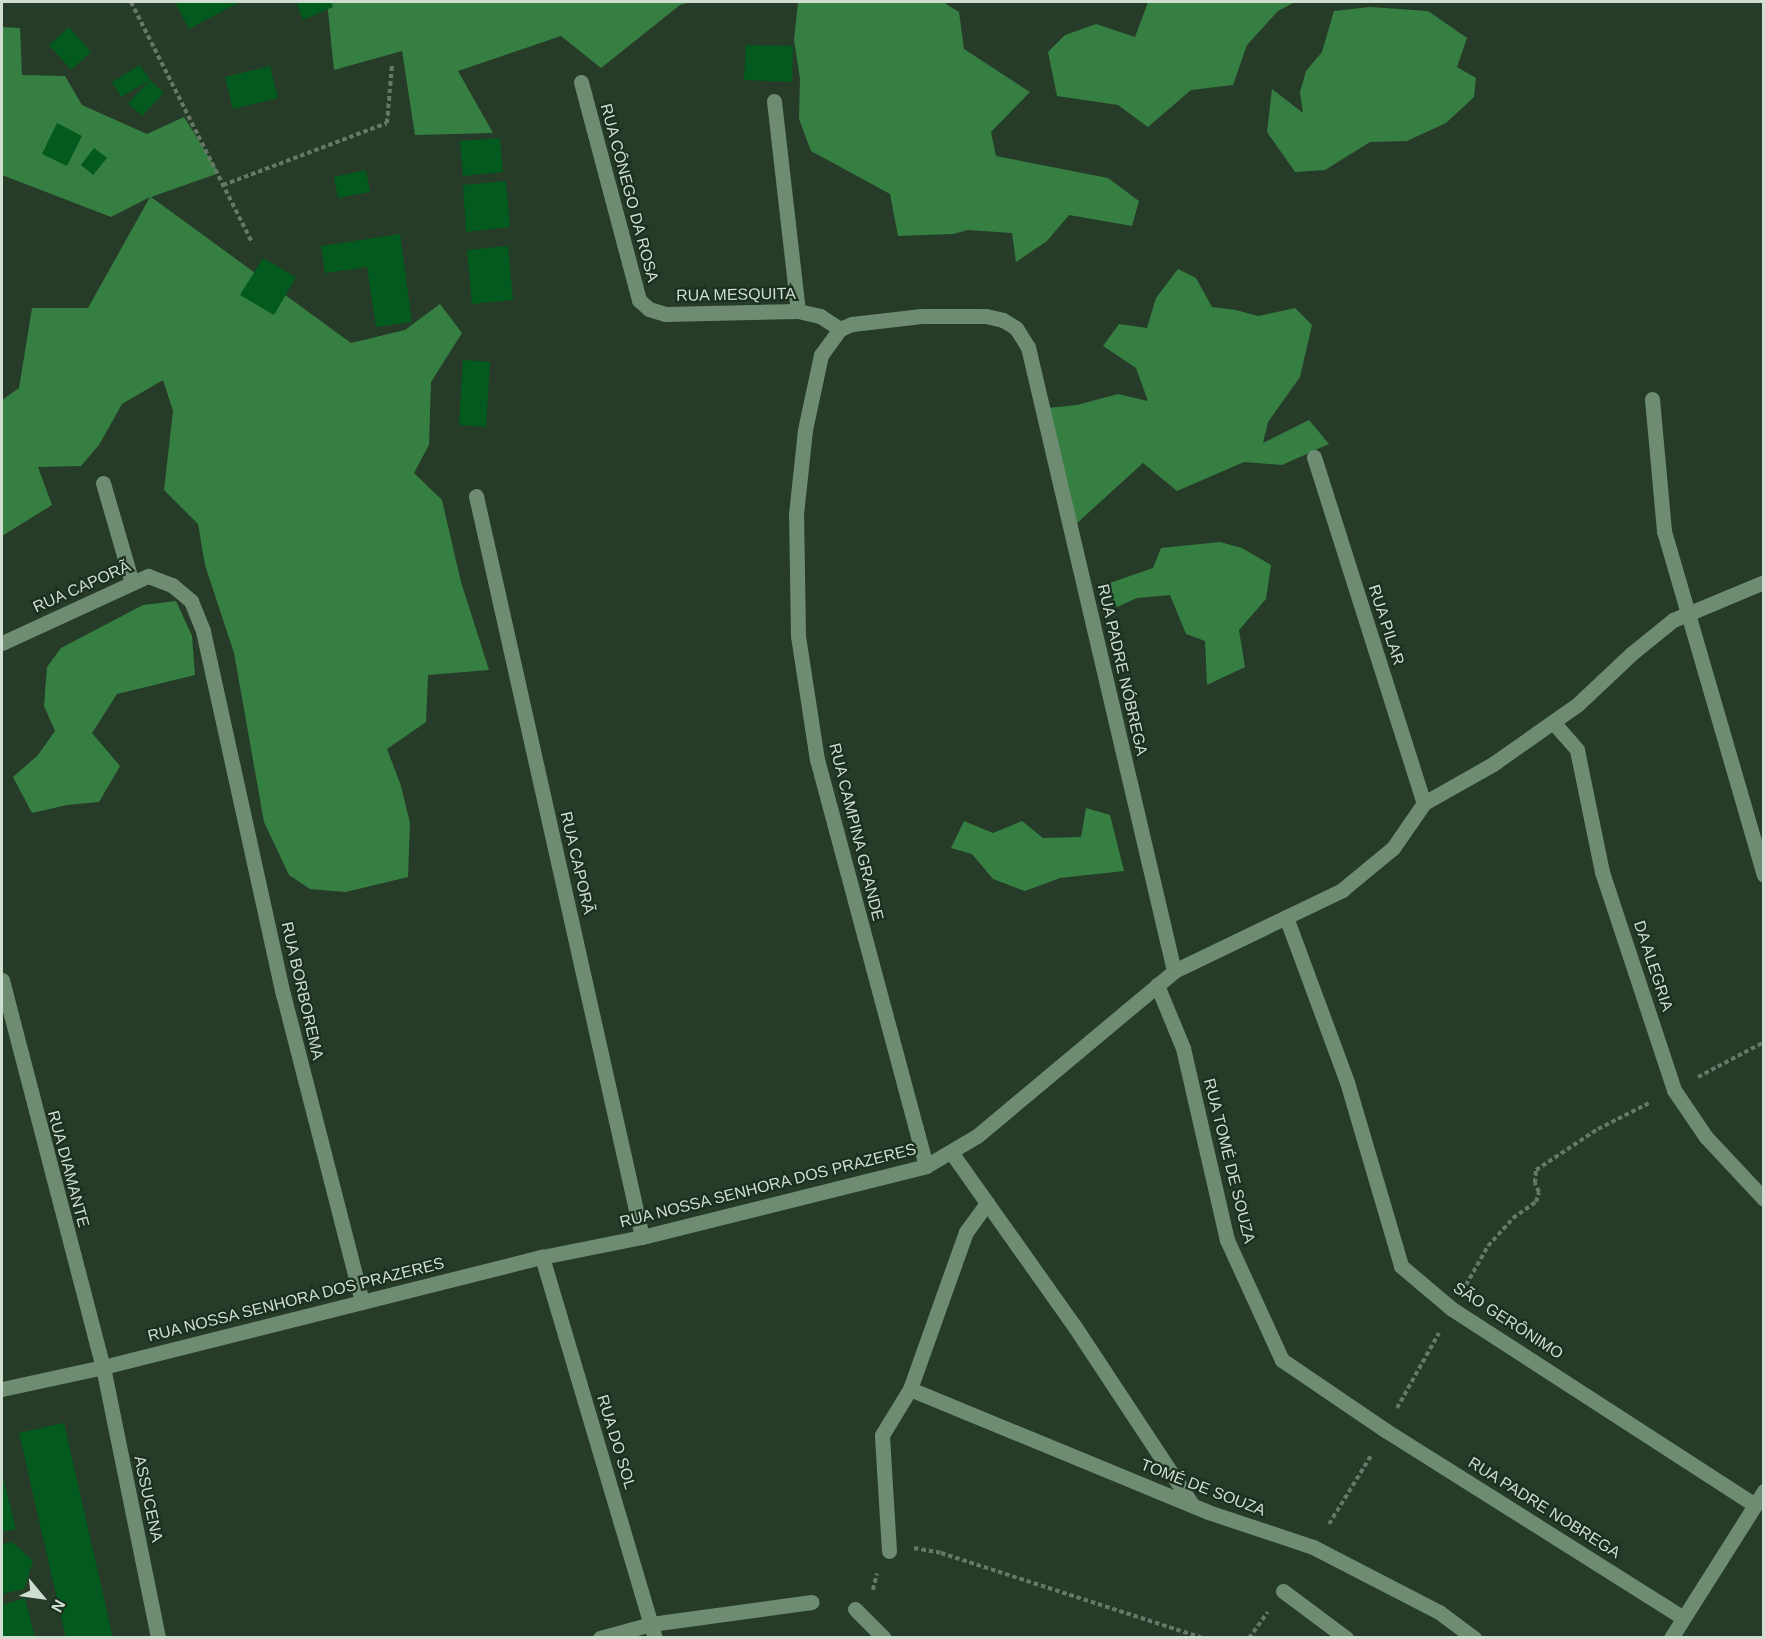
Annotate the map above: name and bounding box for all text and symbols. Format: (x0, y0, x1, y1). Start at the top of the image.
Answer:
street label: RUA CÔNEGO DA ROSA (596, 101, 662, 285)
street label: RUA MESQUITA (676, 284, 796, 306)
street label: RUA CAPORÃ (30, 557, 134, 617)
street label: RUA PADRE NÓBREGA (1093, 582, 1151, 758)
street label: RUA PILAR (1364, 582, 1408, 668)
street label: RUA CAMPINA GRANDE (824, 740, 888, 924)
street label: RUA CAPORÃ (556, 809, 598, 917)
street label: DA ALEGRIA (1629, 917, 1677, 1015)
street label: RUA BORBOREMA (277, 920, 327, 1062)
street label: RUA TOMÉ DE SOUZA (1199, 1076, 1259, 1246)
street label: RUA DIAMANTE (43, 1108, 93, 1230)
street label: RUA NOSSA SENHORA DOS PRAZERES (616, 1139, 920, 1233)
street label: RUA NOSSA SENHORA DOS PRAZERES (144, 1253, 448, 1347)
street label: SÃO GERÔNIMO (1449, 1278, 1567, 1364)
street label: RUA DO SOL (592, 1392, 640, 1492)
street label: RUA PADRE NOBREGA (1464, 1453, 1624, 1563)
street label: ASSUCENA (129, 1454, 167, 1544)
street label: TOMÉ DE SOUZA (1138, 1455, 1268, 1521)
north arrow (12, 1567, 72, 1627)
text: N (48, 1597, 68, 1615)

